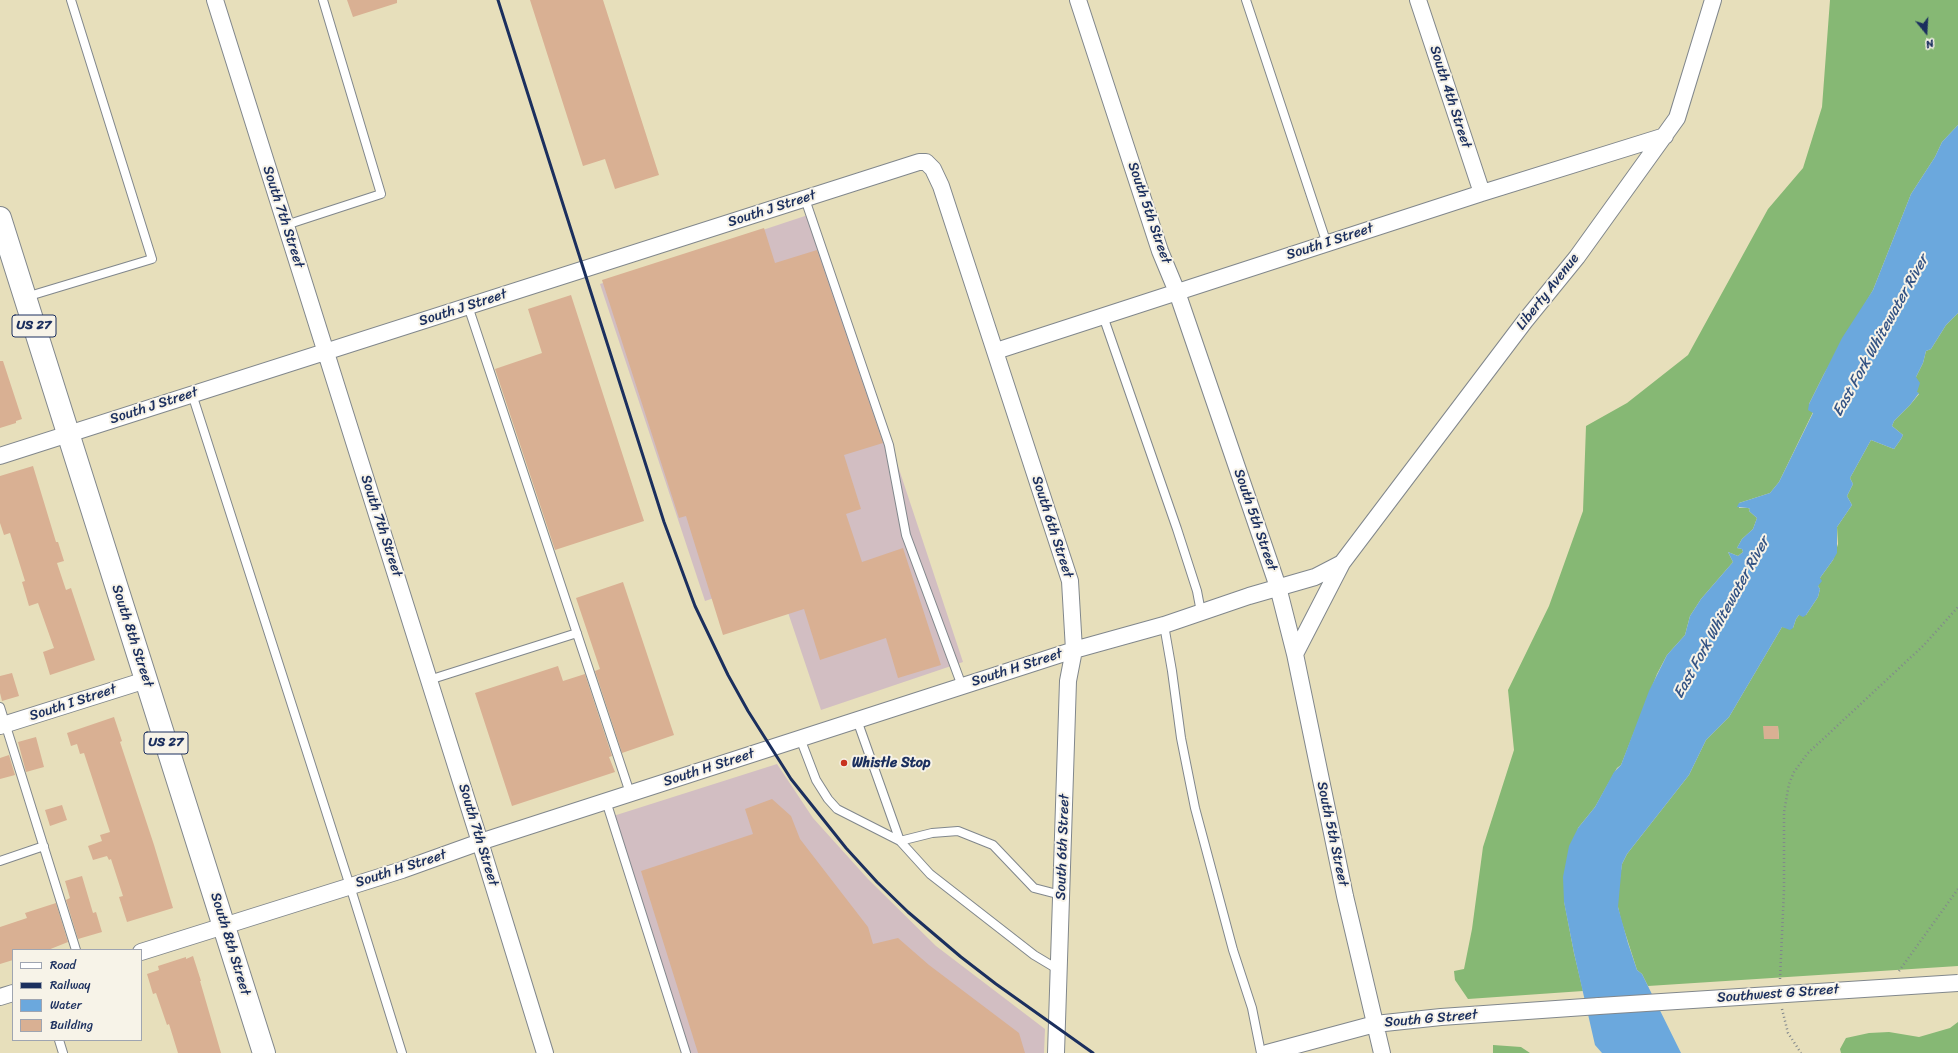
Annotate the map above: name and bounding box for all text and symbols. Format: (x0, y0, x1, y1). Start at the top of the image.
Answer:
north arrow (1906, 12, 1946, 52)
text: N (1923, 34, 1936, 54)
street label: South 4th Street (1425, 44, 1475, 150)
street label: South 5th Street (1124, 160, 1174, 266)
street label: South 7th Street (259, 164, 307, 270)
street label: South J Street (726, 187, 818, 231)
street label: South I Street (1284, 220, 1376, 264)
street label: Liberty Avenue (1513, 251, 1583, 333)
water label: East Fork Whitewater River (1829, 252, 1933, 420)
street label: South J Street (417, 286, 509, 330)
road number: US 27 (12, 315, 56, 337)
street label: South J Street (108, 384, 200, 428)
street label: South 5th Street (1230, 467, 1280, 573)
street label: South 7th Street (357, 473, 405, 579)
street label: South 6th Street (1028, 474, 1076, 580)
water label: East Fork Whitewater River (1670, 534, 1774, 702)
street label: South 8th Street (108, 583, 156, 689)
street label: South H Street (969, 645, 1065, 691)
street label: South I Street (27, 681, 119, 725)
road number: US 27 (144, 732, 188, 754)
street label: South H Street (661, 745, 757, 791)
place label: Whistle Stop (852, 755, 930, 771)
marker: Whistle Stop (839, 758, 849, 768)
street label: South 5th Street (1313, 780, 1351, 888)
street label: South 7th Street (454, 782, 502, 888)
street label: South 6th Street (1053, 794, 1073, 900)
street label: South H Street (353, 846, 449, 892)
street label: South 8th Street (206, 891, 254, 997)
legend (12, 949, 142, 1041)
text: Road (50, 954, 76, 976)
text: Railway (50, 974, 91, 996)
street label: Southwest G Street (1716, 981, 1840, 1007)
text: Water (50, 994, 82, 1016)
street label: South G Street (1384, 1007, 1478, 1031)
text: Building (50, 1014, 93, 1036)

